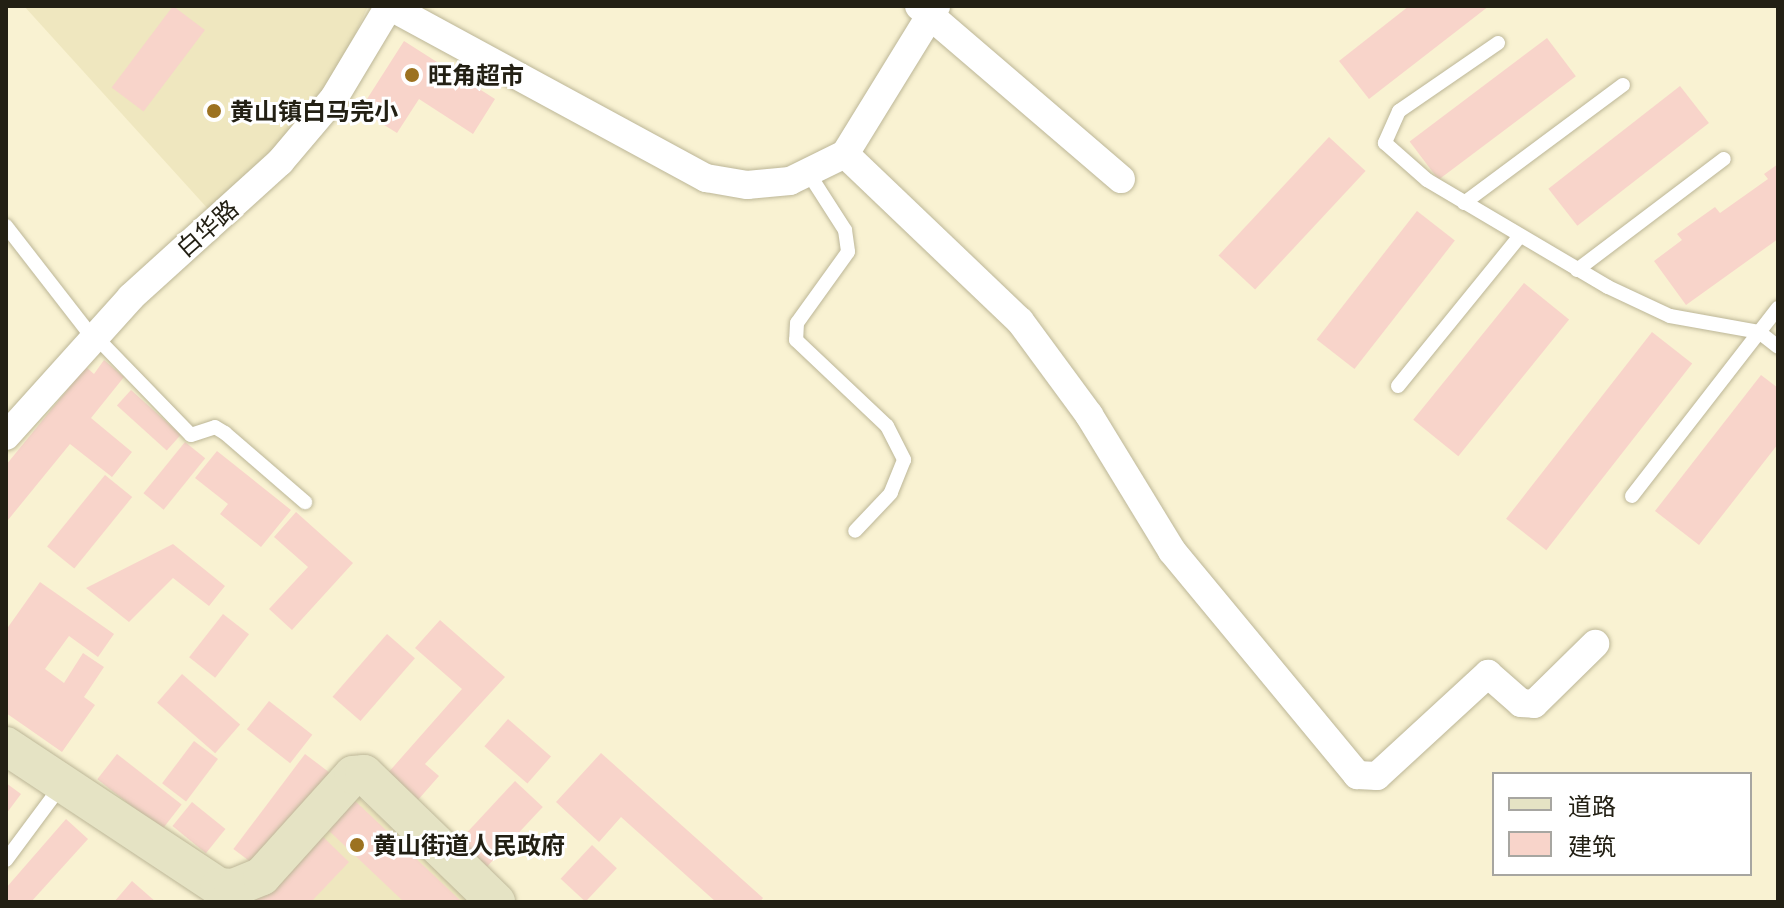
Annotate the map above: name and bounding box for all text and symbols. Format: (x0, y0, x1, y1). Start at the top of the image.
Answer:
place label: 旺角超市 (428, 61, 524, 89)
marker: 旺角超市 (403, 66, 421, 84)
place label: 黄山镇白马完小 (230, 97, 398, 125)
marker: 黄山镇白马完小 (205, 102, 223, 120)
street label: 白华路 (170, 194, 244, 262)
legend (1492, 772, 1752, 876)
text: 道路 (1568, 791, 1616, 820)
place label: 黄山街道人民政府 (373, 831, 565, 859)
text: 建筑 (1568, 831, 1616, 860)
marker: 黄山街道人民政府 (348, 836, 366, 854)

